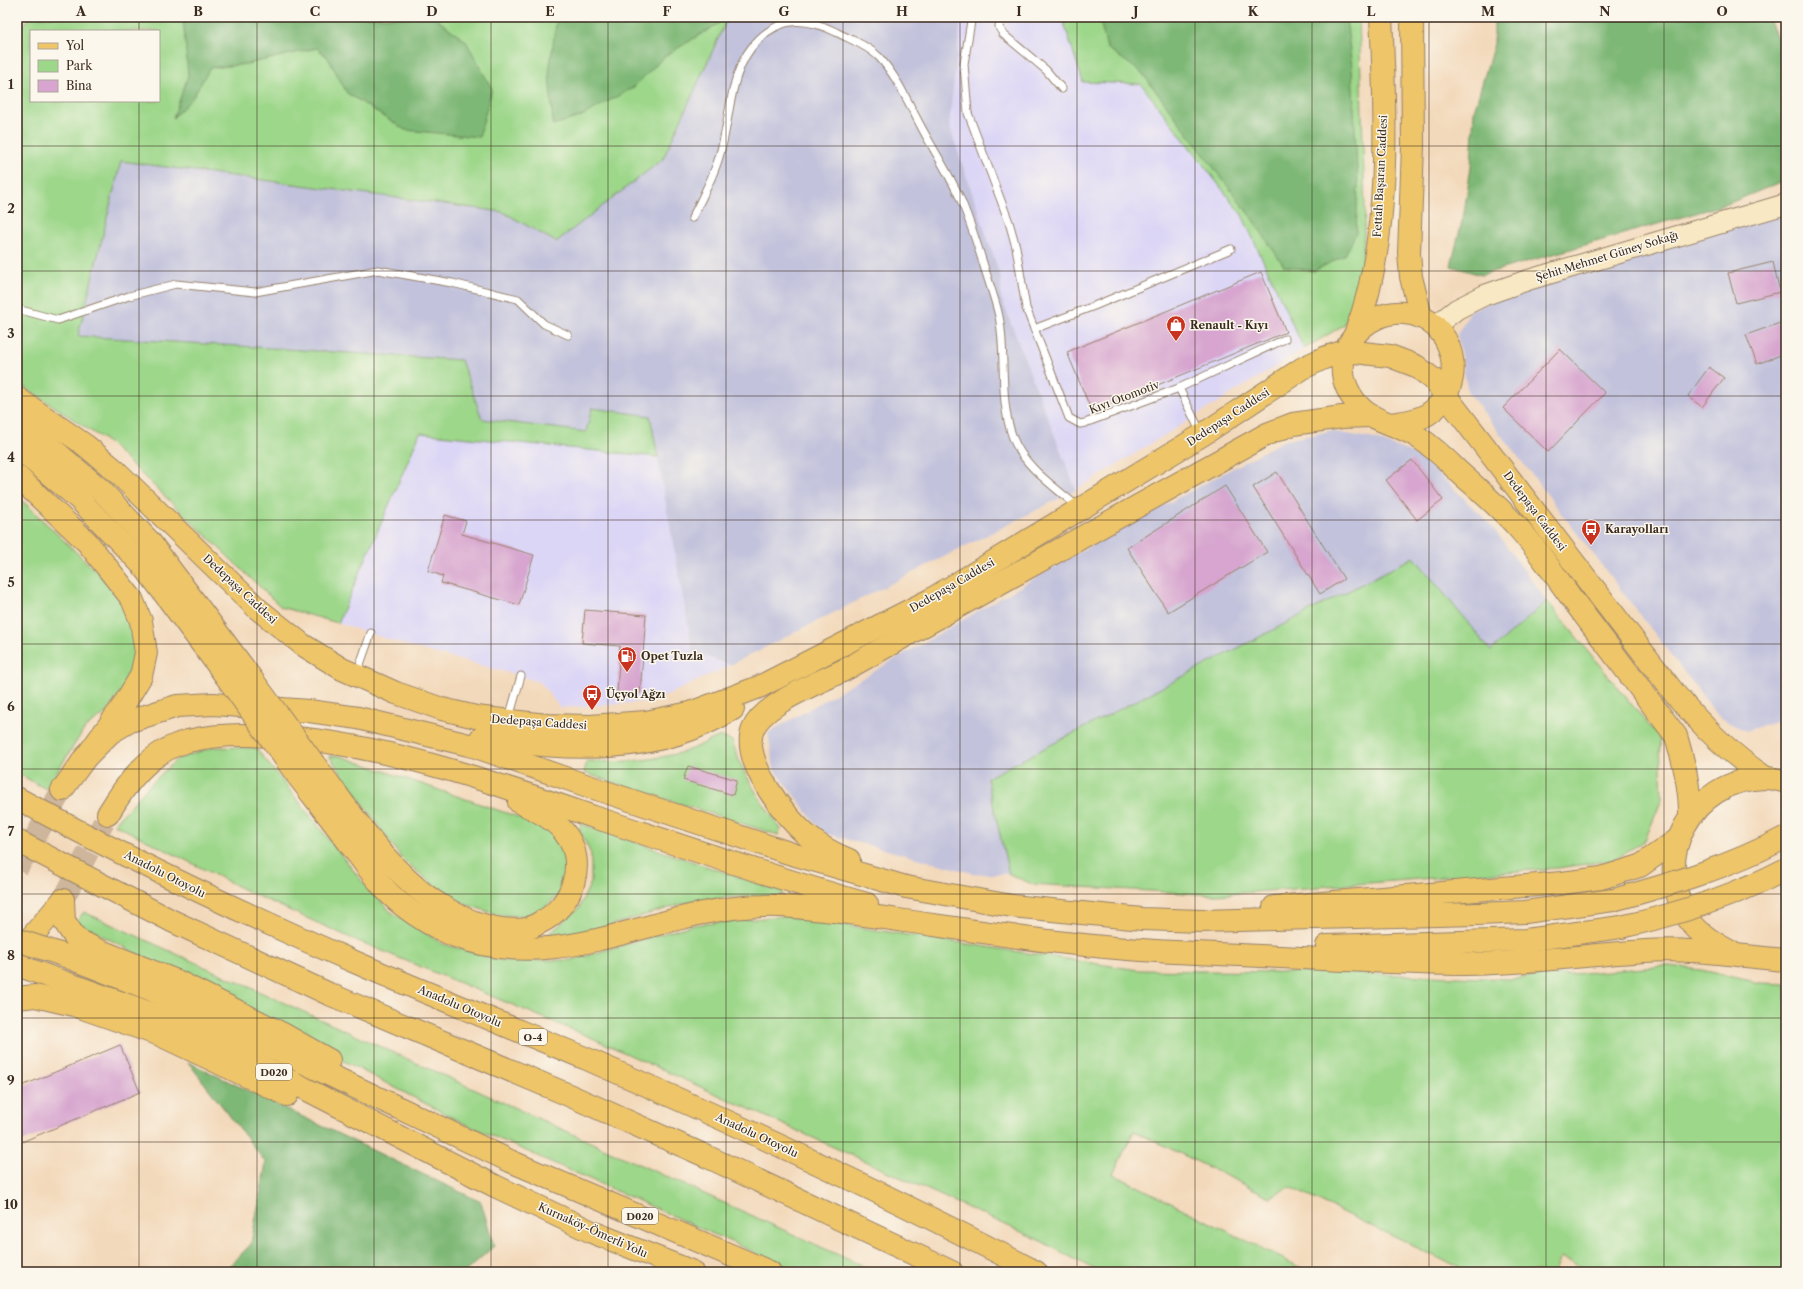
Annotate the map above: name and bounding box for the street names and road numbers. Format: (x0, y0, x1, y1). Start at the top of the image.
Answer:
street label: Fettah Başaran Caddesi (1370, 114, 1390, 238)
street label: Şehit Mehmet Güney Sokağı (1534, 227, 1681, 284)
street label: Kıyı Otomotiv (1087, 377, 1162, 417)
street label: Dedepaşa Caddesi (1184, 385, 1273, 449)
street label: Dedepaşa Caddesi (1501, 468, 1570, 554)
street label: Dedepaşa Caddesi (200, 551, 280, 627)
street label: Dedepaşa Caddesi (907, 555, 998, 615)
street label: Dedepaşa Caddesi (491, 712, 588, 732)
street label: Anadolu Otoyolu (121, 847, 208, 901)
street label: Anadolu Otoyolu (415, 982, 504, 1030)
road number: O-4 (519, 1029, 547, 1045)
road number: D020 (256, 1064, 292, 1080)
street label: Anadolu Otoyolu (713, 1109, 801, 1160)
street label: Kurnaköy-Ömerli Yolu (536, 1199, 651, 1261)
road number: D020 (622, 1208, 658, 1224)

